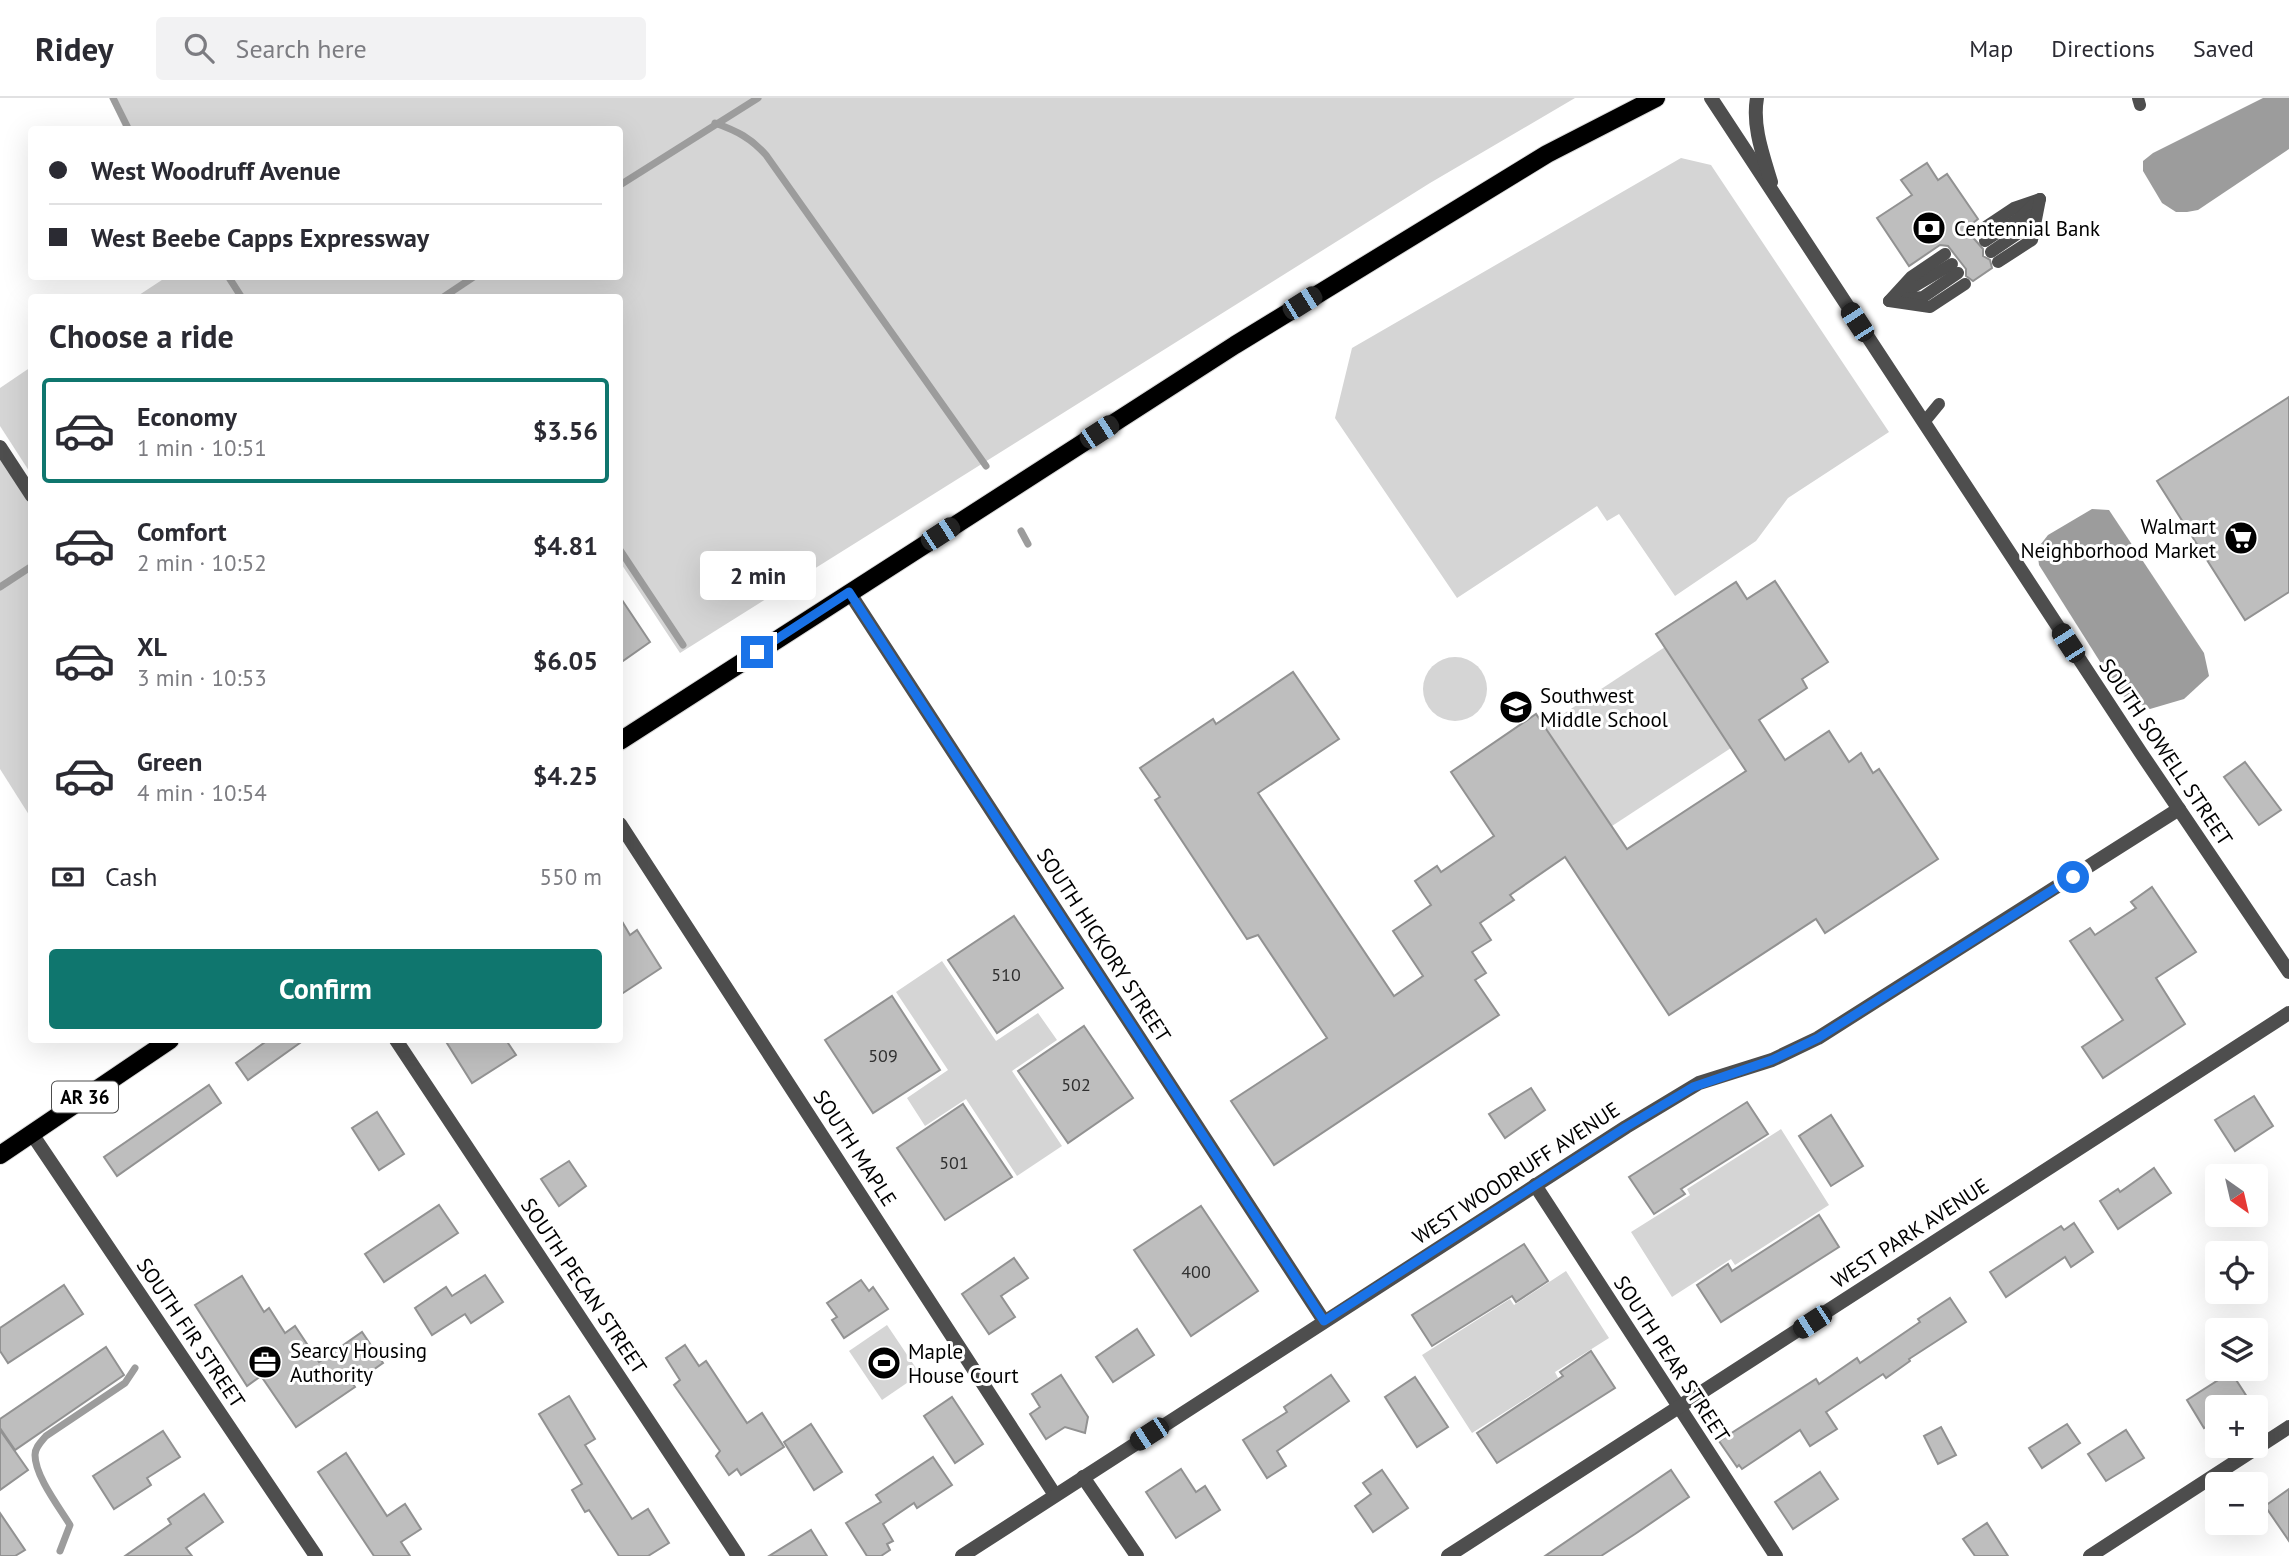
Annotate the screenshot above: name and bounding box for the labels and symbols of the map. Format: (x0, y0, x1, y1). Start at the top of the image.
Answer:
bank icon: Centennial Bank (1910, 209, 1948, 247)
place label: Centennial Bank (1954, 215, 2100, 242)
car (1279, 283, 1326, 323)
car (1837, 299, 1878, 345)
car (1076, 412, 1123, 452)
place label: Walmart Neighborhood Market (2020, 513, 2216, 564)
car (917, 514, 964, 554)
supermarket icon: Walmart Neighborhood Market (2222, 519, 2260, 557)
callout: 2 min (699, 550, 815, 600)
car (2048, 620, 2089, 666)
route end (741, 636, 773, 668)
street label: SOUTH SOWELL STREET (2093, 653, 2239, 851)
place label: Southwest Middle School (1540, 682, 1668, 733)
school or university icon: Southwest Middle School (1497, 688, 1535, 726)
street label: SOUTH HICKORY STREET (1031, 843, 1177, 1048)
route start (2057, 861, 2089, 893)
house number: 510 (991, 963, 1021, 986)
house number: 509 (868, 1044, 898, 1067)
house number: 502 (1061, 1073, 1091, 1096)
road number: AR 36 (52, 1082, 118, 1113)
street label: SOUTH MAPLE (807, 1085, 903, 1211)
street label: WEST WOODRUFF AVENUE (1407, 1096, 1625, 1250)
house number: 501 (939, 1151, 969, 1174)
north arrow (2205, 1164, 2268, 1227)
street label: WEST PARK AVENUE (1826, 1172, 1994, 1294)
street label: SOUTH PECAN STREET (515, 1193, 653, 1379)
street label: SOUTH FIR STREET (131, 1253, 251, 1413)
house number: 400 (1181, 1260, 1211, 1283)
street label: SOUTH PEAR STREET (1608, 1271, 1736, 1448)
car (1789, 1302, 1836, 1342)
place label: Searcy Housing Authority (290, 1337, 427, 1388)
place label: Maple House Court (908, 1338, 1019, 1389)
office icon: Searcy Housing Authority (246, 1343, 284, 1381)
sports icon: Maple House Court (865, 1344, 903, 1382)
car (1126, 1414, 1173, 1454)

